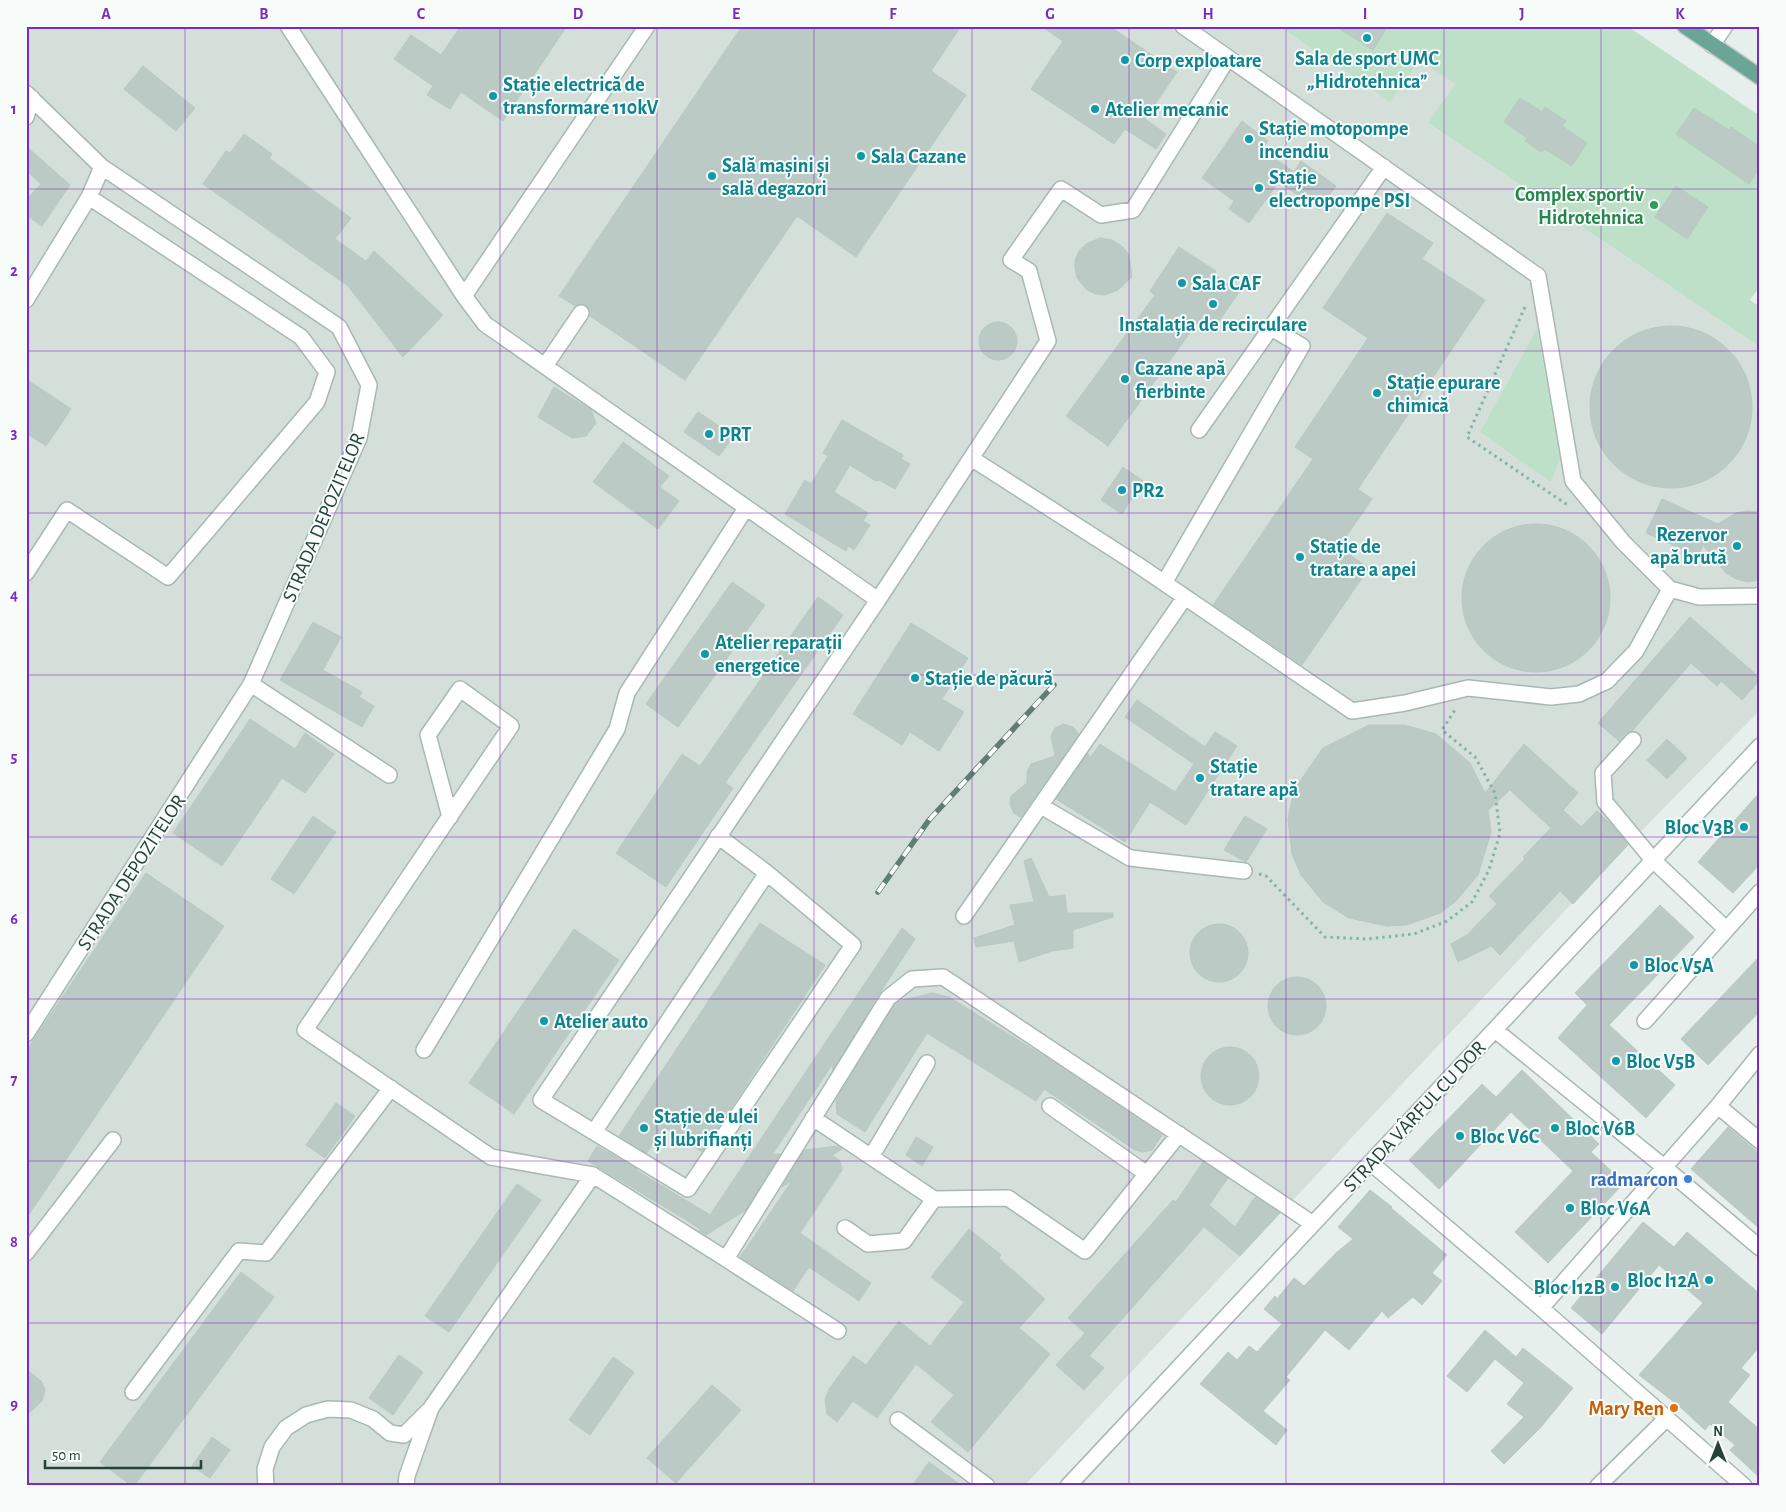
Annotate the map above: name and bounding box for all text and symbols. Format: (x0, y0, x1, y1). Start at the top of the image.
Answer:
text: A (101, 6, 111, 22)
text: B (259, 6, 269, 22)
text: C (417, 6, 426, 22)
text: D (573, 6, 584, 22)
text: E (732, 6, 740, 22)
text: F (889, 6, 897, 22)
text: G (1045, 6, 1055, 22)
text: H (1202, 6, 1214, 22)
text: I (1363, 6, 1367, 22)
text: J (1519, 6, 1525, 22)
text: K (1675, 6, 1685, 22)
marker: Sala de sport UMC „Hidrotehnica” (1361, 32, 1373, 44)
place label: Sala de sport UMC „Hidrotehnica” (1295, 49, 1440, 92)
place label: Corp exploatare (1135, 51, 1262, 71)
marker: Corp exploatare (1119, 54, 1131, 66)
place label: Stație electrică de transformare 110kV (503, 75, 658, 118)
marker: Stație electrică de transformare 110kV (487, 90, 499, 102)
place label: Atelier mecanic (1105, 100, 1229, 120)
text: 1 (11, 101, 17, 117)
marker: Atelier mecanic (1089, 103, 1101, 115)
place label: Stație motopompe incendiu (1259, 119, 1408, 162)
marker: Stație motopompe incendiu (1243, 133, 1255, 145)
place label: Sala Cazane (871, 147, 966, 167)
marker: Sala Cazane (855, 150, 867, 162)
place label: Sală mașini și sală degazori (722, 156, 830, 199)
place label: Stație electropompe PSI (1269, 168, 1410, 211)
marker: Sală mașini și sală degazori (706, 170, 718, 182)
marker: Stație electropompe PSI (1253, 182, 1265, 194)
place label: Complex sportiv Hidrotehnica (1515, 185, 1644, 228)
marker: Complex sportiv Hidrotehnica (1648, 199, 1660, 211)
text: 2 (10, 263, 18, 279)
place label: Sala CAF (1192, 274, 1261, 294)
marker: Sala CAF (1176, 277, 1188, 289)
marker: Instalația de recirculare (1207, 298, 1219, 310)
place label: Instalația de recirculare (1119, 315, 1307, 337)
place label: Cazane apă fierbinte (1135, 359, 1226, 402)
marker: Cazane apă fierbinte (1119, 373, 1131, 385)
place label: Stație epurare chimică (1387, 373, 1501, 416)
marker: Stație epurare chimică (1371, 387, 1383, 399)
text: 3 (11, 425, 18, 441)
place label: PRT (719, 425, 751, 445)
marker: PRT (703, 428, 715, 440)
street label: STRADA DEPOZITELOR (279, 430, 369, 605)
place label: PR2 (1132, 481, 1164, 501)
marker: PR2 (1116, 484, 1128, 496)
place label: Rezervor apă brută (1650, 525, 1727, 568)
place label: Stație de tratare a apei (1310, 537, 1416, 580)
marker: Rezervor apă brută (1731, 540, 1743, 552)
marker: Stație de tratare a apei (1294, 551, 1306, 563)
text: 4 (10, 587, 18, 603)
place label: Atelier reparații energetice (715, 633, 842, 676)
marker: Atelier reparații energetice (699, 648, 711, 660)
place label: Stație de păcură (925, 669, 1054, 691)
marker: Stație de păcură (909, 672, 921, 684)
text: 5 (11, 749, 18, 765)
place label: Stație tratare apă (1210, 757, 1299, 800)
marker: Stație tratare apă (1194, 772, 1206, 784)
street label: STRADA DEPOZITELOR (74, 791, 190, 954)
place label: Bloc V3B (1665, 818, 1734, 838)
marker: Bloc V3B (1738, 821, 1750, 833)
text: 6 (10, 911, 18, 927)
place label: Bloc V5A (1644, 956, 1714, 976)
marker: Bloc V5A (1628, 959, 1640, 971)
place label: Atelier auto (554, 1012, 648, 1032)
marker: Atelier auto (538, 1015, 550, 1027)
street label: STRADA VÂRFUL CU DOR (1339, 1037, 1490, 1196)
place label: Bloc V5B (1626, 1052, 1695, 1072)
marker: Bloc V5B (1610, 1055, 1622, 1067)
text: 7 (11, 1072, 18, 1088)
place label: Stație de ulei și lubrifianți (654, 1107, 758, 1152)
place label: Bloc V6B (1565, 1119, 1635, 1139)
marker: Stație de ulei și lubrifianți (638, 1122, 650, 1134)
marker: Bloc V6B (1549, 1122, 1561, 1134)
place label: Bloc V6C (1470, 1127, 1540, 1147)
marker: Bloc V6C (1454, 1130, 1466, 1142)
place label: radmarcon (1590, 1170, 1678, 1190)
marker: radmarcon (1682, 1173, 1694, 1185)
place label: Bloc V6A (1580, 1199, 1651, 1219)
marker: Bloc V6A (1564, 1202, 1576, 1214)
text: 8 (10, 1234, 18, 1250)
place label: Bloc I12A (1627, 1271, 1699, 1291)
marker: Bloc I12A (1703, 1274, 1715, 1286)
place label: Bloc I12B (1533, 1278, 1605, 1298)
marker: Bloc I12B (1609, 1281, 1621, 1293)
text: 9 (10, 1396, 18, 1412)
place label: Mary Ren (1589, 1399, 1664, 1419)
marker: Mary Ren (1668, 1402, 1680, 1414)
north arrow (1694, 1420, 1744, 1470)
text: N (1713, 1425, 1723, 1439)
scale bar (45, 1437, 201, 1469)
text: 50 m (52, 1448, 81, 1463)

